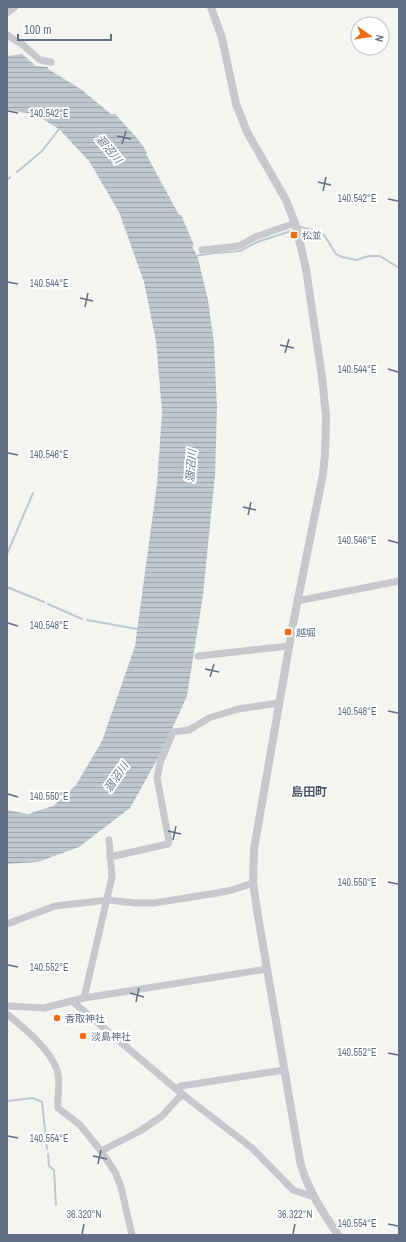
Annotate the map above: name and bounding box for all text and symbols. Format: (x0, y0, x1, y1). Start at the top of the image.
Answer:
scale bar (18, 16, 111, 42)
north arrow (350, 16, 390, 56)
text: 100 m (24, 22, 51, 38)
text: N (372, 34, 387, 43)
text: 140.542°E (29, 107, 69, 120)
water label: 涸沼川 (93, 132, 126, 167)
text: 140.542°E (337, 192, 377, 205)
place label: 松並 (302, 229, 322, 242)
marker: 松並 (289, 230, 299, 240)
text: 140.544°E (29, 277, 69, 290)
text: 140.544°E (337, 363, 377, 376)
text: 140.546°E (29, 448, 69, 461)
water label: 涸沼川 (183, 448, 199, 483)
text: 140.546°E (337, 534, 377, 547)
text: 140.548°E (29, 619, 69, 632)
place label: 越堀 (296, 626, 316, 639)
marker: 越堀 (283, 627, 293, 637)
text: 140.548°E (337, 705, 377, 718)
water label: 涸沼川 (101, 759, 132, 795)
district label: 島田町 (291, 784, 327, 800)
text: 140.550°E (29, 790, 69, 803)
text: 140.550°E (337, 876, 377, 889)
text: 140.552°E (29, 961, 69, 974)
place label: 香取神社 (65, 1012, 105, 1025)
marker: 香取神社 (52, 1013, 62, 1023)
place label: 淡島神社 (91, 1030, 131, 1043)
marker: 淡島神社 (78, 1031, 88, 1041)
text: 140.552°E (337, 1046, 377, 1059)
text: 140.554°E (29, 1132, 69, 1145)
text: 36.320°N (67, 1208, 102, 1221)
text: 36.322°N (278, 1208, 313, 1221)
text: 140.554°E (337, 1217, 377, 1230)

